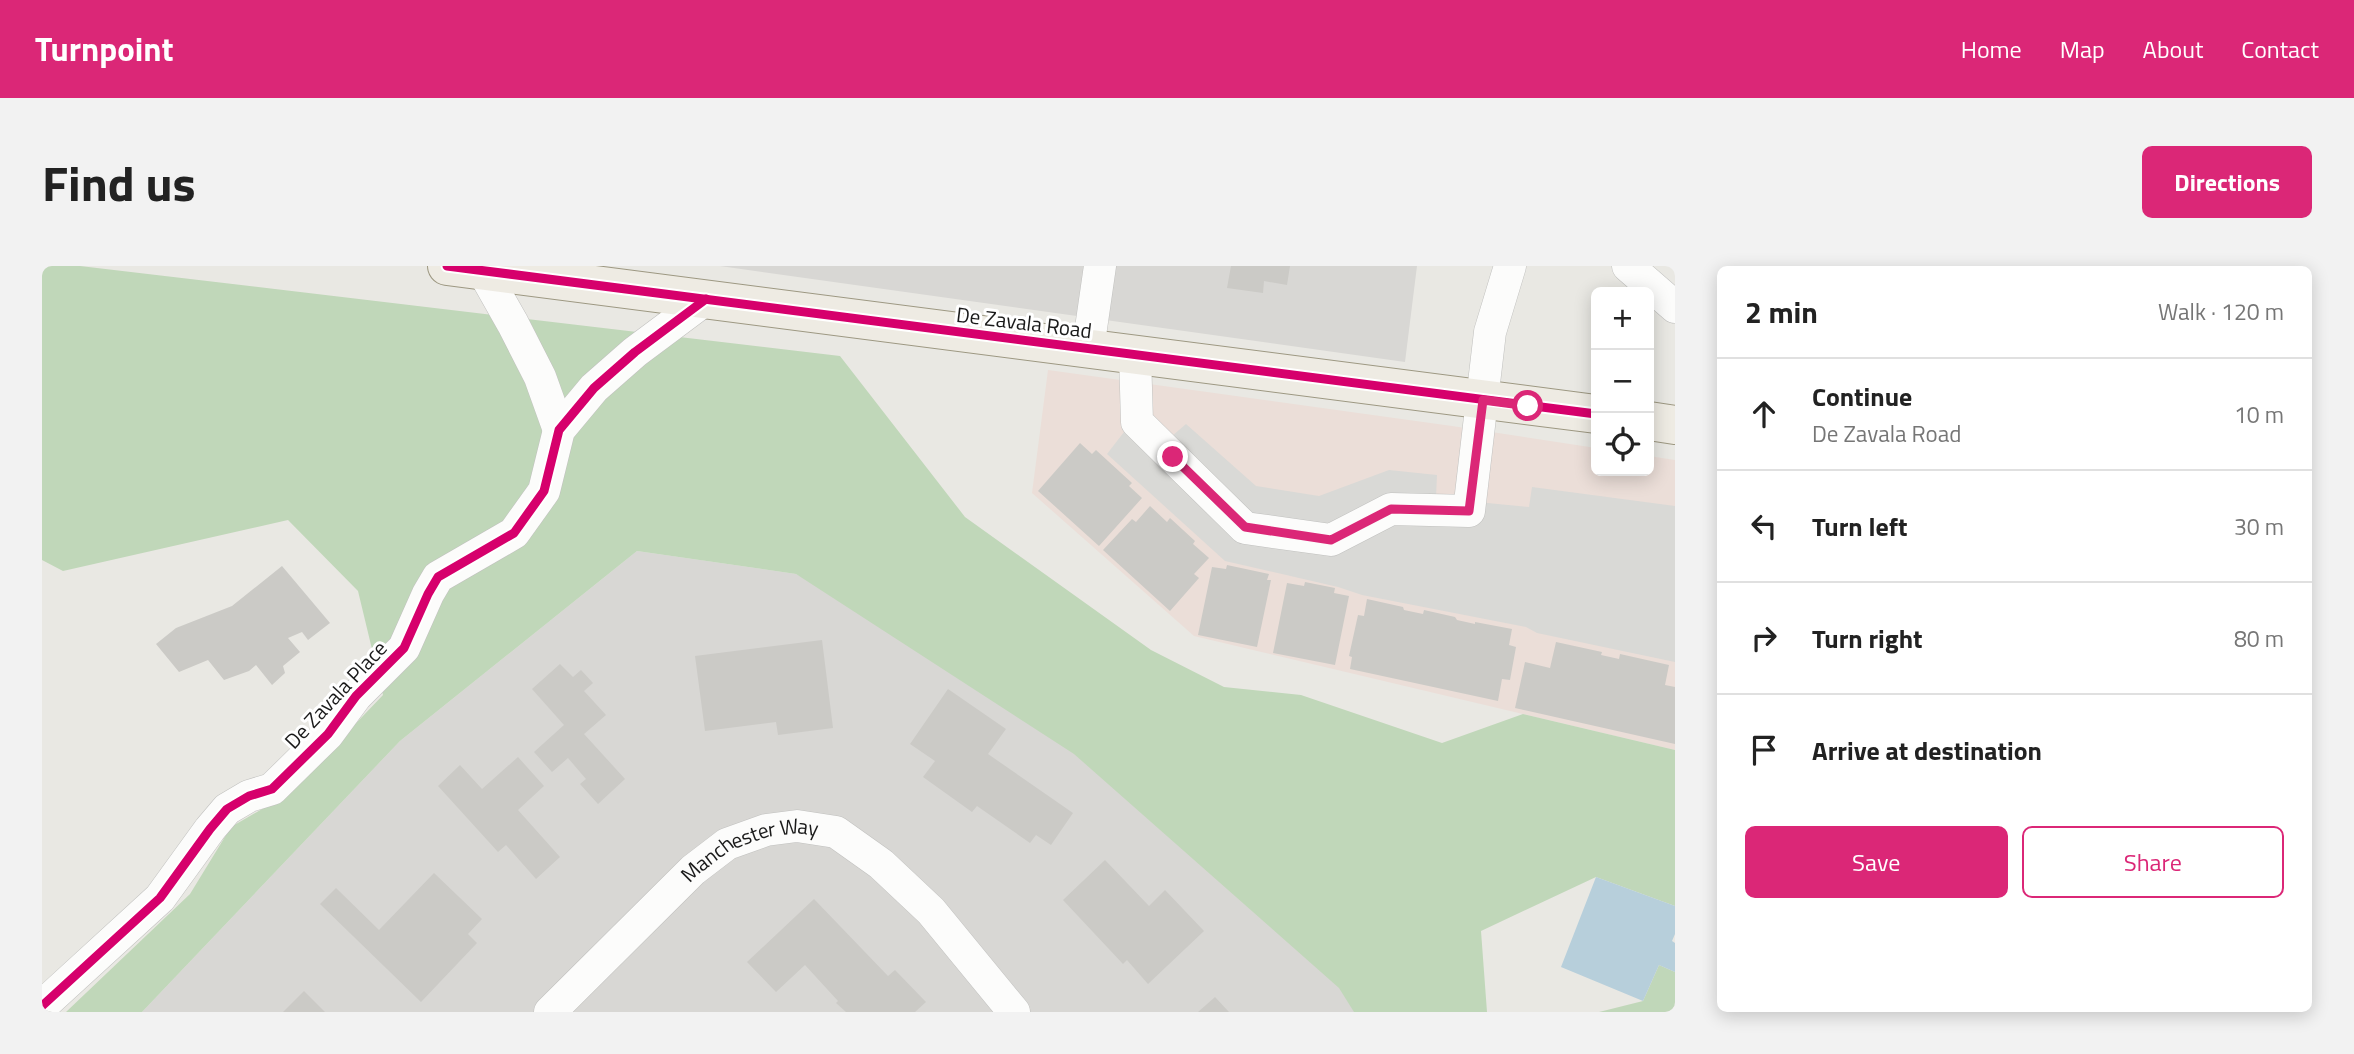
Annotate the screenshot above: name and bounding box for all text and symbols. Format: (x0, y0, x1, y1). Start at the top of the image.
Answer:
text: Turnpoint (35, 24, 174, 74)
text: Home (1961, 31, 2022, 67)
text: Map (2060, 31, 2105, 67)
text: About (2143, 31, 2203, 67)
text: Contact (2241, 31, 2319, 67)
text: Find us (42, 145, 196, 220)
button: Directions (2142, 146, 2312, 218)
map controls (1591, 287, 1654, 476)
button: + (1591, 287, 1654, 350)
text: 2 min (1745, 289, 1818, 335)
text: Walk · 120 m (2158, 294, 2284, 329)
street label: De Zavala Road (955, 298, 1094, 346)
button: − (1591, 350, 1654, 413)
text: Continue (1812, 377, 1912, 416)
route start (1512, 390, 1543, 421)
icon: ahead (1745, 395, 1783, 433)
text: 10 m (2234, 397, 2284, 432)
button: locate (1591, 413, 1654, 476)
text: De Zavala Road (1812, 416, 1961, 451)
route end (1157, 441, 1188, 472)
icon: left (1745, 507, 1783, 545)
text: Turn left (1812, 507, 1907, 546)
text: 30 m (2234, 509, 2284, 544)
icon: right (1745, 619, 1783, 657)
text: Turn right (1812, 619, 1923, 658)
text: 80 m (2234, 621, 2284, 656)
street label: De Zavala Place (276, 633, 394, 756)
icon: arrive (1745, 731, 1783, 769)
text: Arrive at destination (1812, 731, 2042, 770)
street label: Manchester Way (672, 809, 821, 889)
button: Save (1745, 826, 2008, 898)
button: Share (2022, 826, 2284, 898)

